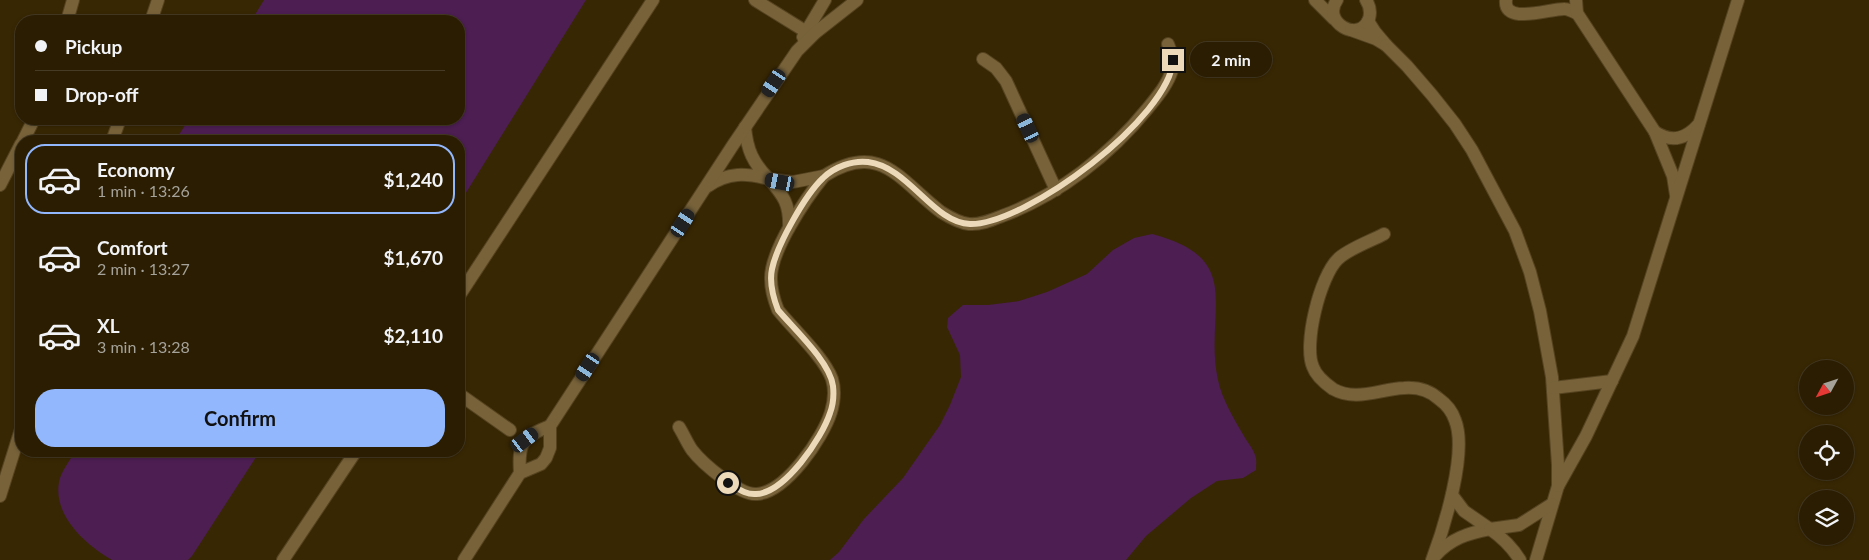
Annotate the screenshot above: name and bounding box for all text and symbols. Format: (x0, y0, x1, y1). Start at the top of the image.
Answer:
text: Pickup (65, 35, 122, 58)
callout: 2 min (1190, 42, 1273, 78)
route end (1162, 49, 1184, 71)
text: 2 min (1211, 50, 1251, 69)
car (759, 66, 788, 100)
text: Drop-off (65, 83, 139, 106)
car (1014, 111, 1041, 145)
icon: car (37, 157, 82, 202)
text: Economy (97, 158, 175, 181)
text: $1,240 (383, 168, 443, 191)
car (763, 172, 796, 192)
text: 1 min · 13:26 (97, 181, 190, 200)
car (668, 206, 697, 240)
icon: car (37, 235, 82, 280)
text: Comfort (97, 236, 168, 259)
text: $1,670 (383, 246, 443, 269)
text: 2 min · 13:27 (97, 259, 190, 278)
icon: car (37, 313, 82, 358)
text: XL (97, 314, 120, 337)
text: $2,110 (383, 324, 443, 347)
text: 3 min · 13:28 (97, 337, 190, 356)
car (573, 350, 602, 384)
north arrow (1799, 360, 1854, 415)
map controls (1799, 360, 1854, 545)
button: Confirm (35, 389, 445, 447)
car (508, 425, 541, 455)
button: locate (1799, 425, 1854, 480)
route start (717, 472, 739, 494)
button: layers (1799, 490, 1854, 545)

